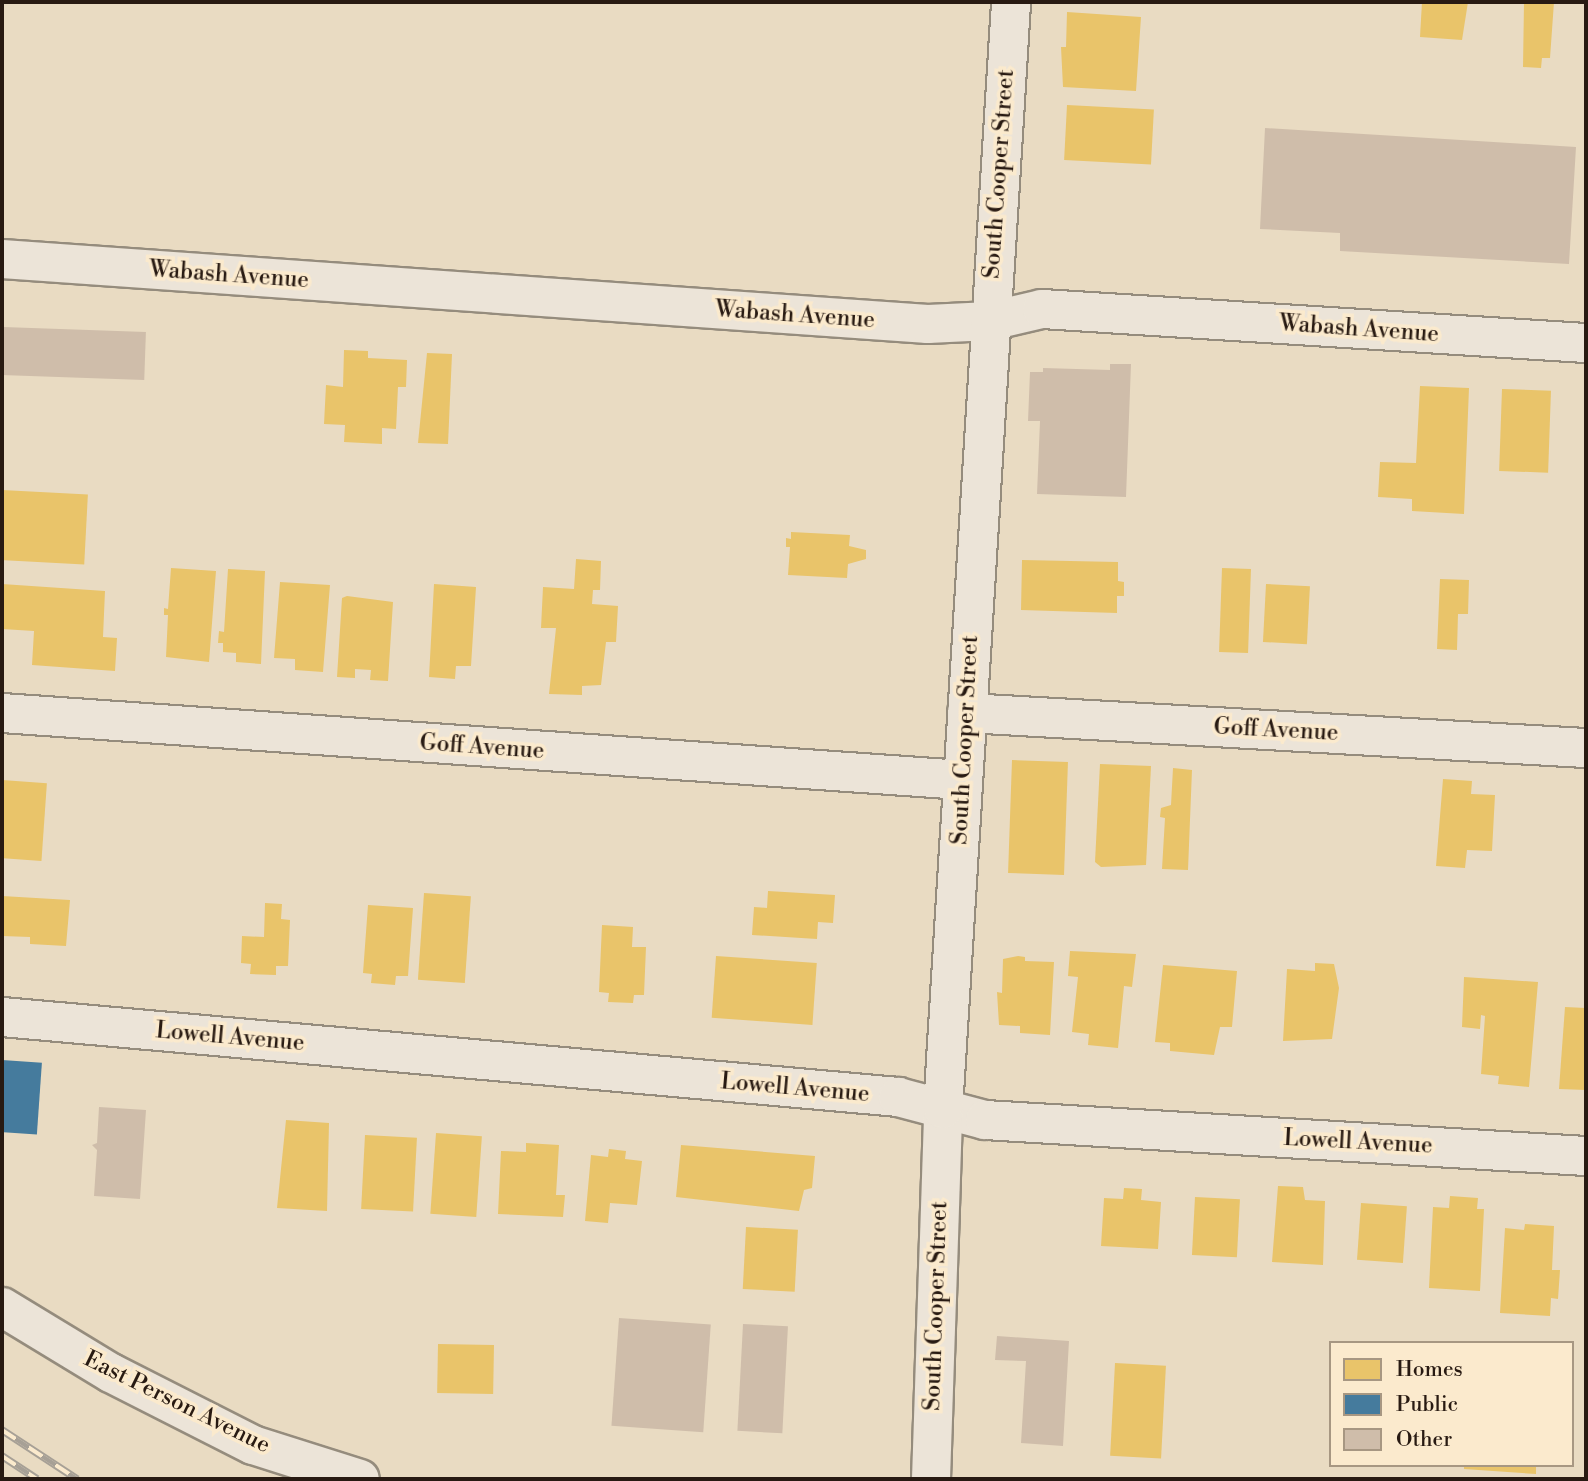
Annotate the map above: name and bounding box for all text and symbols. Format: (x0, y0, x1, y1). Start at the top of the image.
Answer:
street label: South Cooper Street (978, 68, 1020, 280)
street label: Wabash Avenue (148, 256, 310, 294)
street label: Wabash Avenue (714, 296, 876, 334)
street label: Wabash Avenue (1278, 310, 1440, 348)
street label: South Cooper Street (946, 635, 984, 845)
street label: Goff Avenue (1213, 713, 1339, 747)
street label: Goff Avenue (419, 729, 545, 765)
street label: Lowell Avenue (154, 1017, 306, 1057)
street label: Lowell Avenue (719, 1068, 871, 1108)
street label: Lowell Avenue (1283, 1124, 1433, 1160)
street label: South Cooper Street (919, 1201, 953, 1411)
legend (1329, 1341, 1574, 1467)
street label: East Person Avenue (79, 1345, 275, 1459)
text: Homes (1396, 1357, 1463, 1383)
text: Public (1396, 1392, 1458, 1418)
text: Other (1396, 1427, 1452, 1453)

